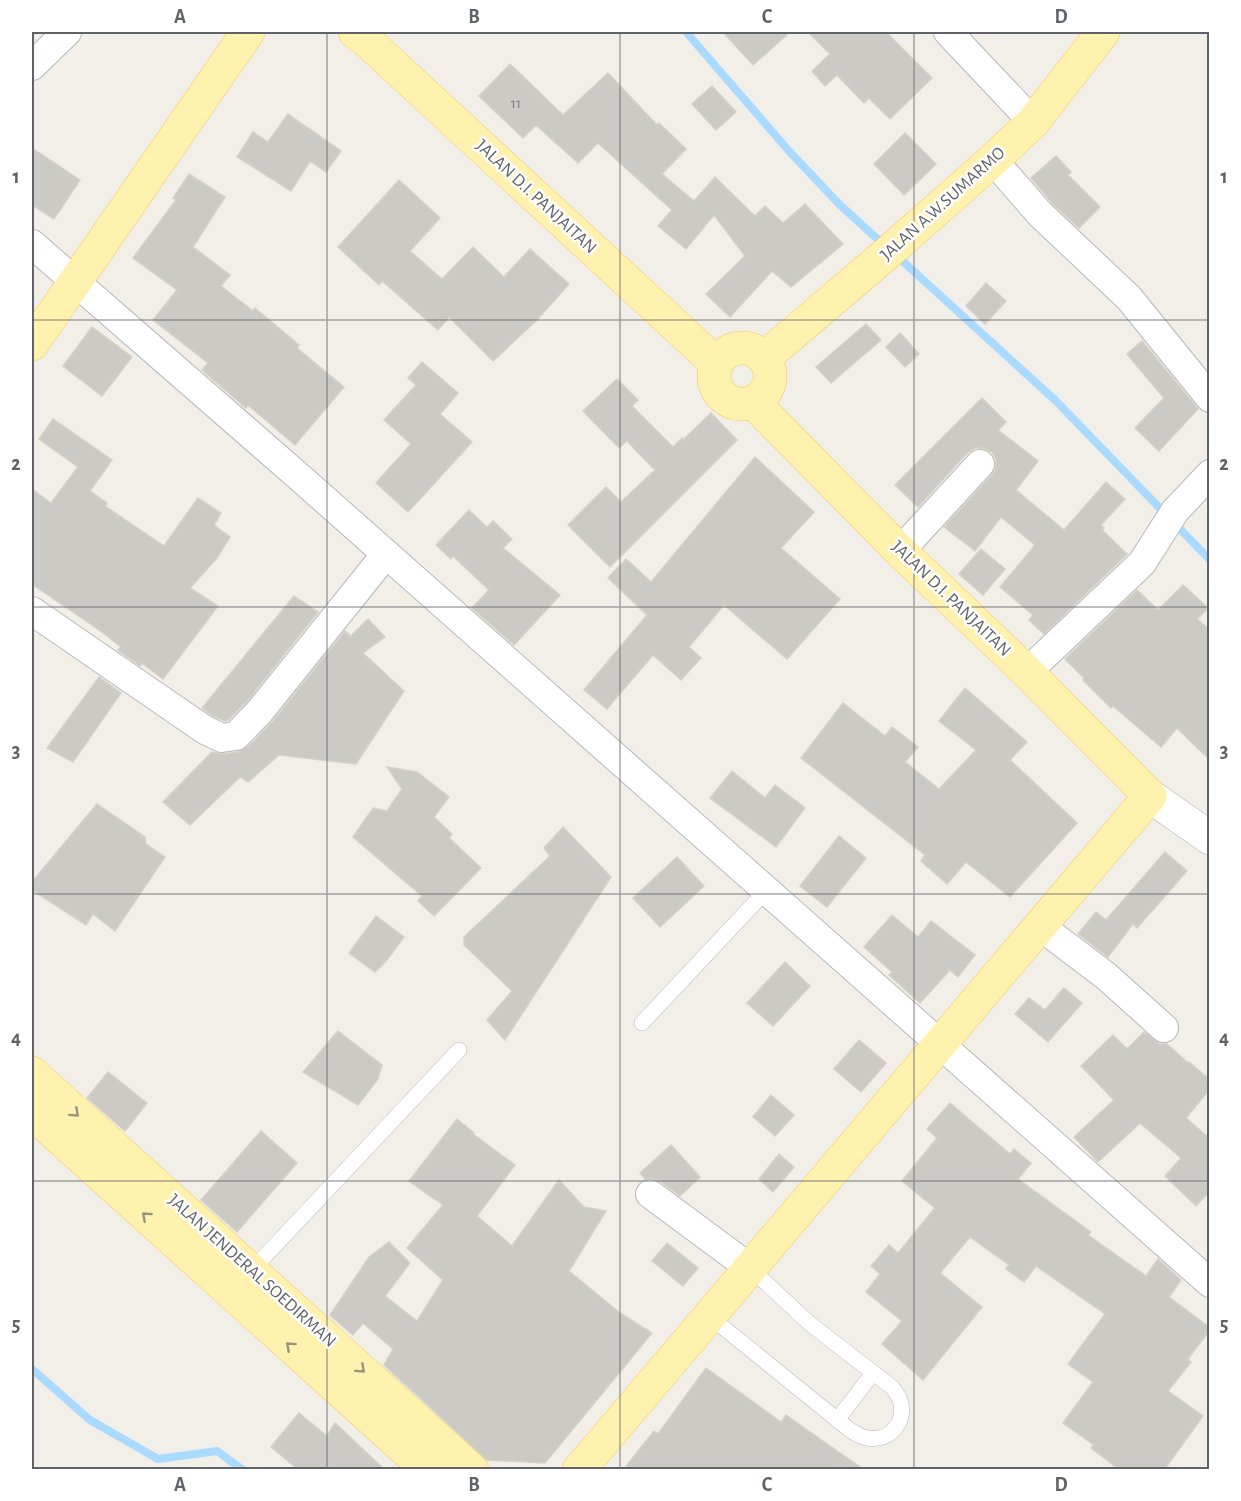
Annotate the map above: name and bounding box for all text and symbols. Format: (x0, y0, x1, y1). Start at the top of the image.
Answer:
text: A (174, 7, 186, 27)
text: B (468, 7, 480, 27)
text: C (762, 7, 773, 27)
text: D (1054, 7, 1068, 27)
house number: 11 (511, 96, 521, 111)
street label: JALAN D.I. PANJAITAN (472, 137, 600, 257)
street label: JALAN A.W.SUMARMO (877, 144, 1009, 264)
text: 1 (12, 167, 20, 187)
text: 1 (1220, 167, 1228, 187)
text: 2 (11, 454, 21, 474)
text: 2 (1219, 454, 1229, 474)
street label: JALAN D.I. PANJAITAN (888, 538, 1014, 660)
text: 3 (12, 741, 20, 761)
text: 3 (1220, 741, 1228, 761)
text: 4 (11, 1028, 21, 1048)
text: 4 (1219, 1028, 1229, 1048)
one-way arrow (68, 1106, 79, 1117)
street label: JALAN JENDERAL SOEDIRMAN (165, 1191, 339, 1351)
one-way arrow (142, 1212, 152, 1223)
text: 5 (12, 1315, 20, 1335)
text: 5 (1220, 1315, 1228, 1335)
one-way arrow (287, 1342, 297, 1353)
one-way arrow (354, 1362, 364, 1373)
text: A (174, 1475, 186, 1495)
text: B (468, 1475, 480, 1495)
text: C (762, 1475, 773, 1495)
text: D (1054, 1475, 1068, 1495)

